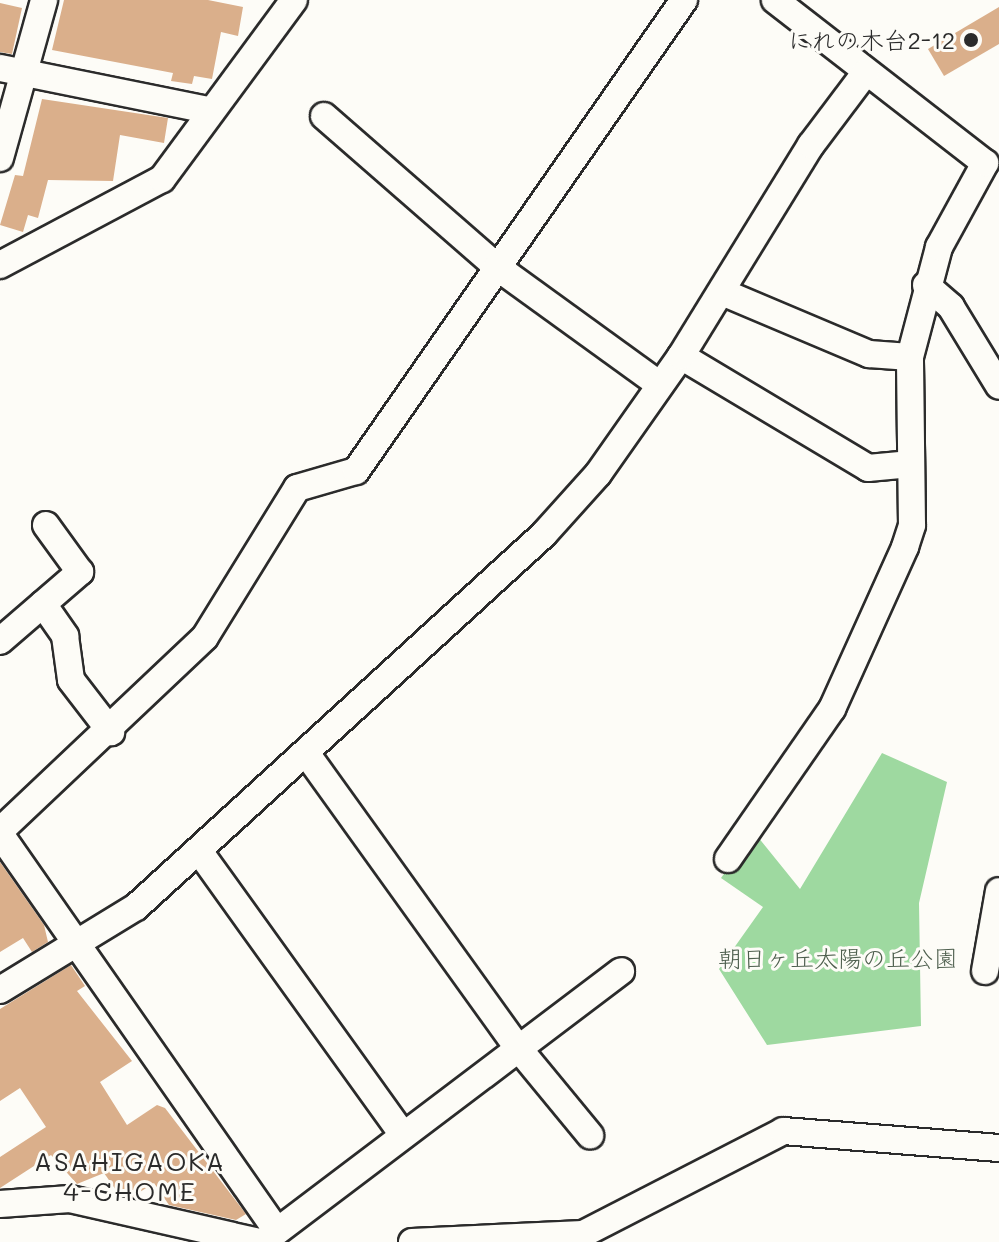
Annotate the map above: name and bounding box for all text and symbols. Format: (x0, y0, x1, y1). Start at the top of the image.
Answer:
place label: にれの木台2-12 (787, 26, 955, 54)
marker: にれの木台2-12 (962, 31, 980, 49)
park label: 朝日ヶ丘太陽の丘公園 (718, 944, 958, 972)
district label: ASAHIGAOKA 4-CHOME (34, 1146, 226, 1208)

